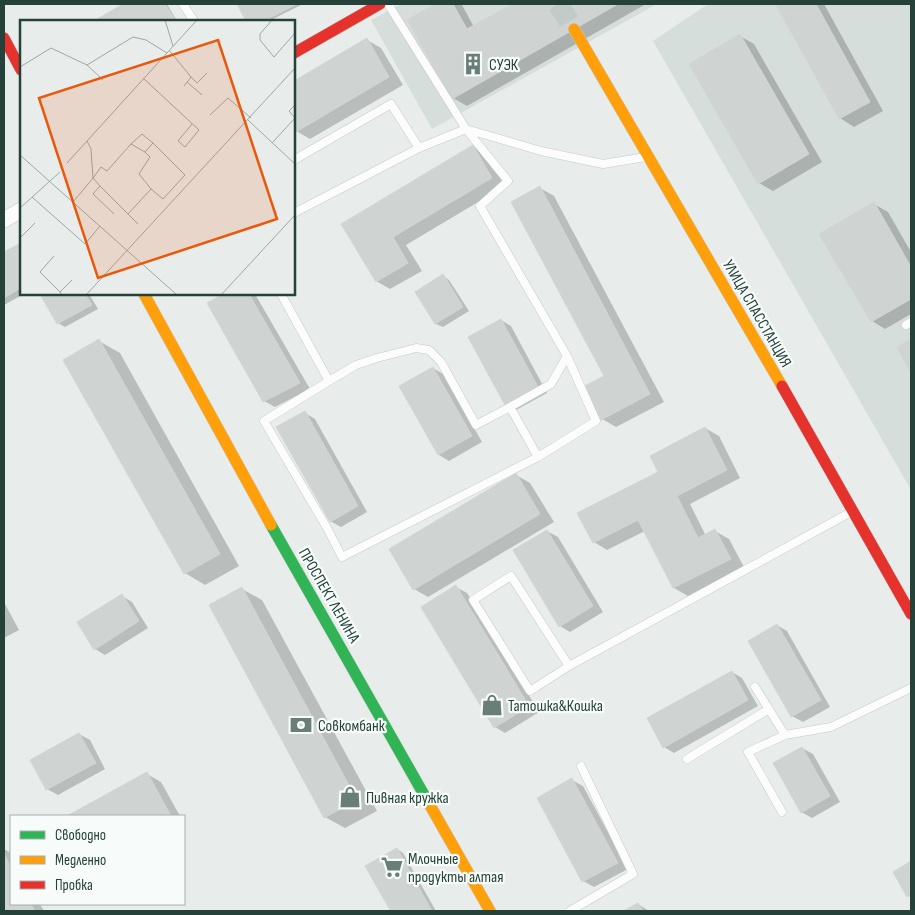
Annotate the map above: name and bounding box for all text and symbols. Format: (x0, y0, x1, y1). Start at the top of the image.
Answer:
inset map (20, 20, 295, 295)
building icon: СУЭК (460, 51, 486, 77)
place label: СУЭК (489, 56, 519, 75)
street label: УЛИЦА СПАССТАНЦИЯ (718, 257, 795, 371)
street label: ПРОСПЕКТ ЛЕНИНА (294, 545, 364, 647)
shop icon: Татошка&Кошка (479, 692, 505, 718)
place label: Татошка&Кошка (508, 697, 603, 716)
bank icon: Совкомбанк (288, 712, 314, 738)
place label: Совкомбанк (318, 717, 386, 736)
shop icon: Пивная кружка (337, 784, 363, 810)
place label: Пивная кружка (366, 789, 449, 808)
legend (10, 815, 185, 905)
text: Свободно (55, 826, 106, 845)
place label: Млочные продукты алтая (408, 850, 503, 887)
text: Медленно (55, 851, 106, 870)
supermarket icon: Млочные продукты алтая (379, 854, 405, 880)
text: Пробка (55, 876, 93, 895)

